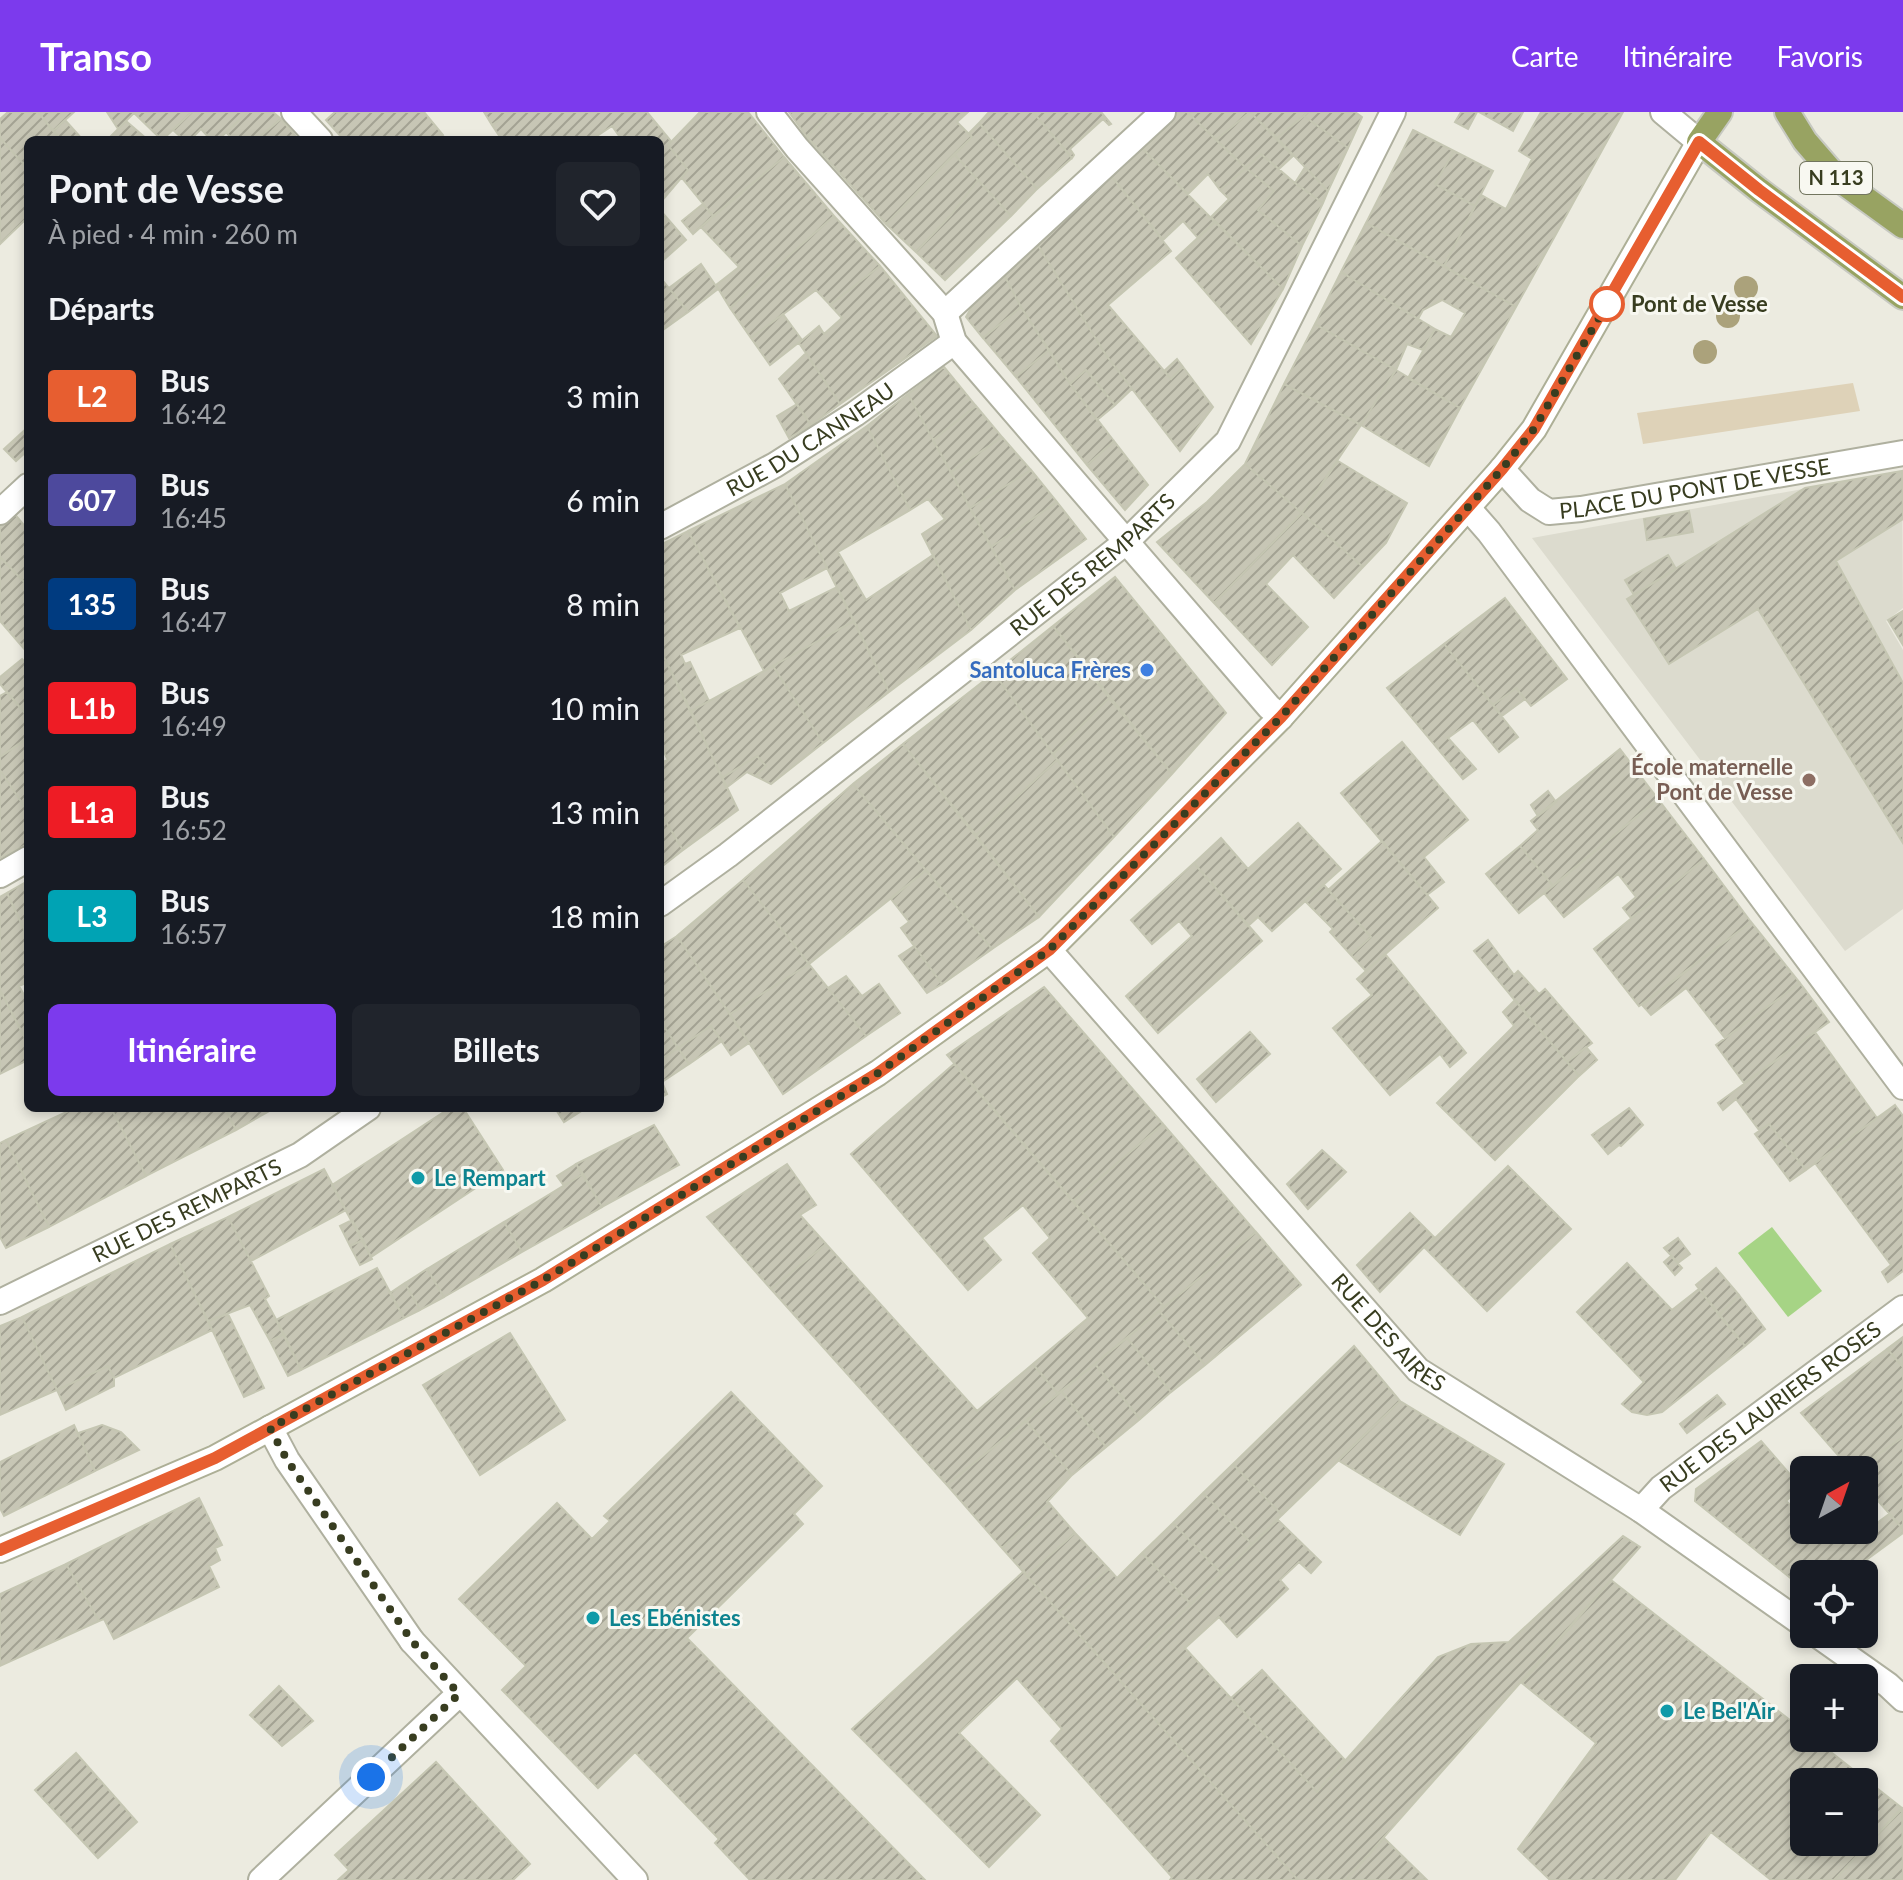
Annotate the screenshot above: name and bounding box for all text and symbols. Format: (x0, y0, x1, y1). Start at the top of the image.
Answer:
text: Transo (40, 33, 152, 79)
text: Carte (1511, 39, 1578, 73)
text: Itinéraire (1622, 39, 1733, 73)
text: Favoris (1777, 39, 1863, 73)
button: heart (556, 162, 640, 246)
road number: N 113 (1800, 162, 1872, 194)
text: Pont de Vesse (48, 165, 284, 211)
text: À pied · 4 min · 260 m (48, 218, 298, 250)
marker: Pont de Vesse (1590, 287, 1624, 321)
text: Départs (48, 290, 154, 326)
place label: Pont de Vesse (1631, 290, 1768, 317)
text: Bus (160, 362, 210, 398)
street label: RUE DU CANNEAU (721, 376, 899, 502)
text: 3 min (566, 378, 640, 414)
text: L2 (77, 379, 107, 413)
text: 16:42 (160, 398, 227, 430)
street label: PLACE DU PONT DE VESSE (1558, 452, 1832, 524)
text: Bus (160, 466, 210, 502)
text: 6 min (566, 482, 640, 518)
text: 607 (68, 483, 116, 517)
street label: RUE DES REMPARTS (1004, 487, 1180, 641)
text: 16:45 (160, 502, 227, 534)
text: Bus (160, 570, 210, 606)
text: 8 min (566, 586, 640, 622)
text: 135 (68, 587, 116, 621)
text: 16:47 (160, 606, 227, 638)
place label: Santoluca Frères (969, 656, 1131, 683)
marker: Santoluca Frères (1138, 661, 1156, 679)
text: Bus (160, 674, 210, 710)
text: 10 min (549, 690, 640, 726)
text: L1b (69, 691, 115, 725)
text: 16:49 (160, 710, 227, 742)
place label: École maternelle Pont de Vesse (1631, 753, 1793, 805)
marker: École maternelle Pont de Vesse (1800, 771, 1818, 789)
text: Bus (160, 778, 210, 814)
text: 13 min (549, 794, 640, 830)
text: L1a (70, 795, 115, 829)
text: 16:52 (160, 814, 227, 846)
text: Bus (160, 882, 210, 918)
text: 18 min (549, 898, 640, 934)
text: L3 (77, 899, 107, 933)
text: 16:57 (160, 918, 227, 950)
button: Itinéraire (48, 1004, 336, 1096)
button: Billets (352, 1004, 640, 1096)
street label: RUE DES REMPARTS (87, 1152, 286, 1268)
place label: Le Rempart (434, 1164, 546, 1191)
marker: Le Rempart (409, 1169, 427, 1187)
street label: RUE DES AIRES (1326, 1268, 1451, 1397)
street label: RUE DES LAURIERS ROSES (1654, 1315, 1886, 1497)
north arrow (1790, 1456, 1878, 1544)
map controls (1790, 1456, 1878, 1856)
button: locate (1790, 1560, 1878, 1648)
place label: Les Ebénistes (609, 1604, 741, 1631)
marker: Les Ebénistes (584, 1609, 602, 1627)
button: + (1790, 1664, 1878, 1752)
place label: Le Bel'Air (1683, 1697, 1776, 1724)
marker: Le Bel'Air (1658, 1702, 1676, 1720)
your location (351, 1757, 391, 1797)
button: − (1790, 1768, 1878, 1856)

